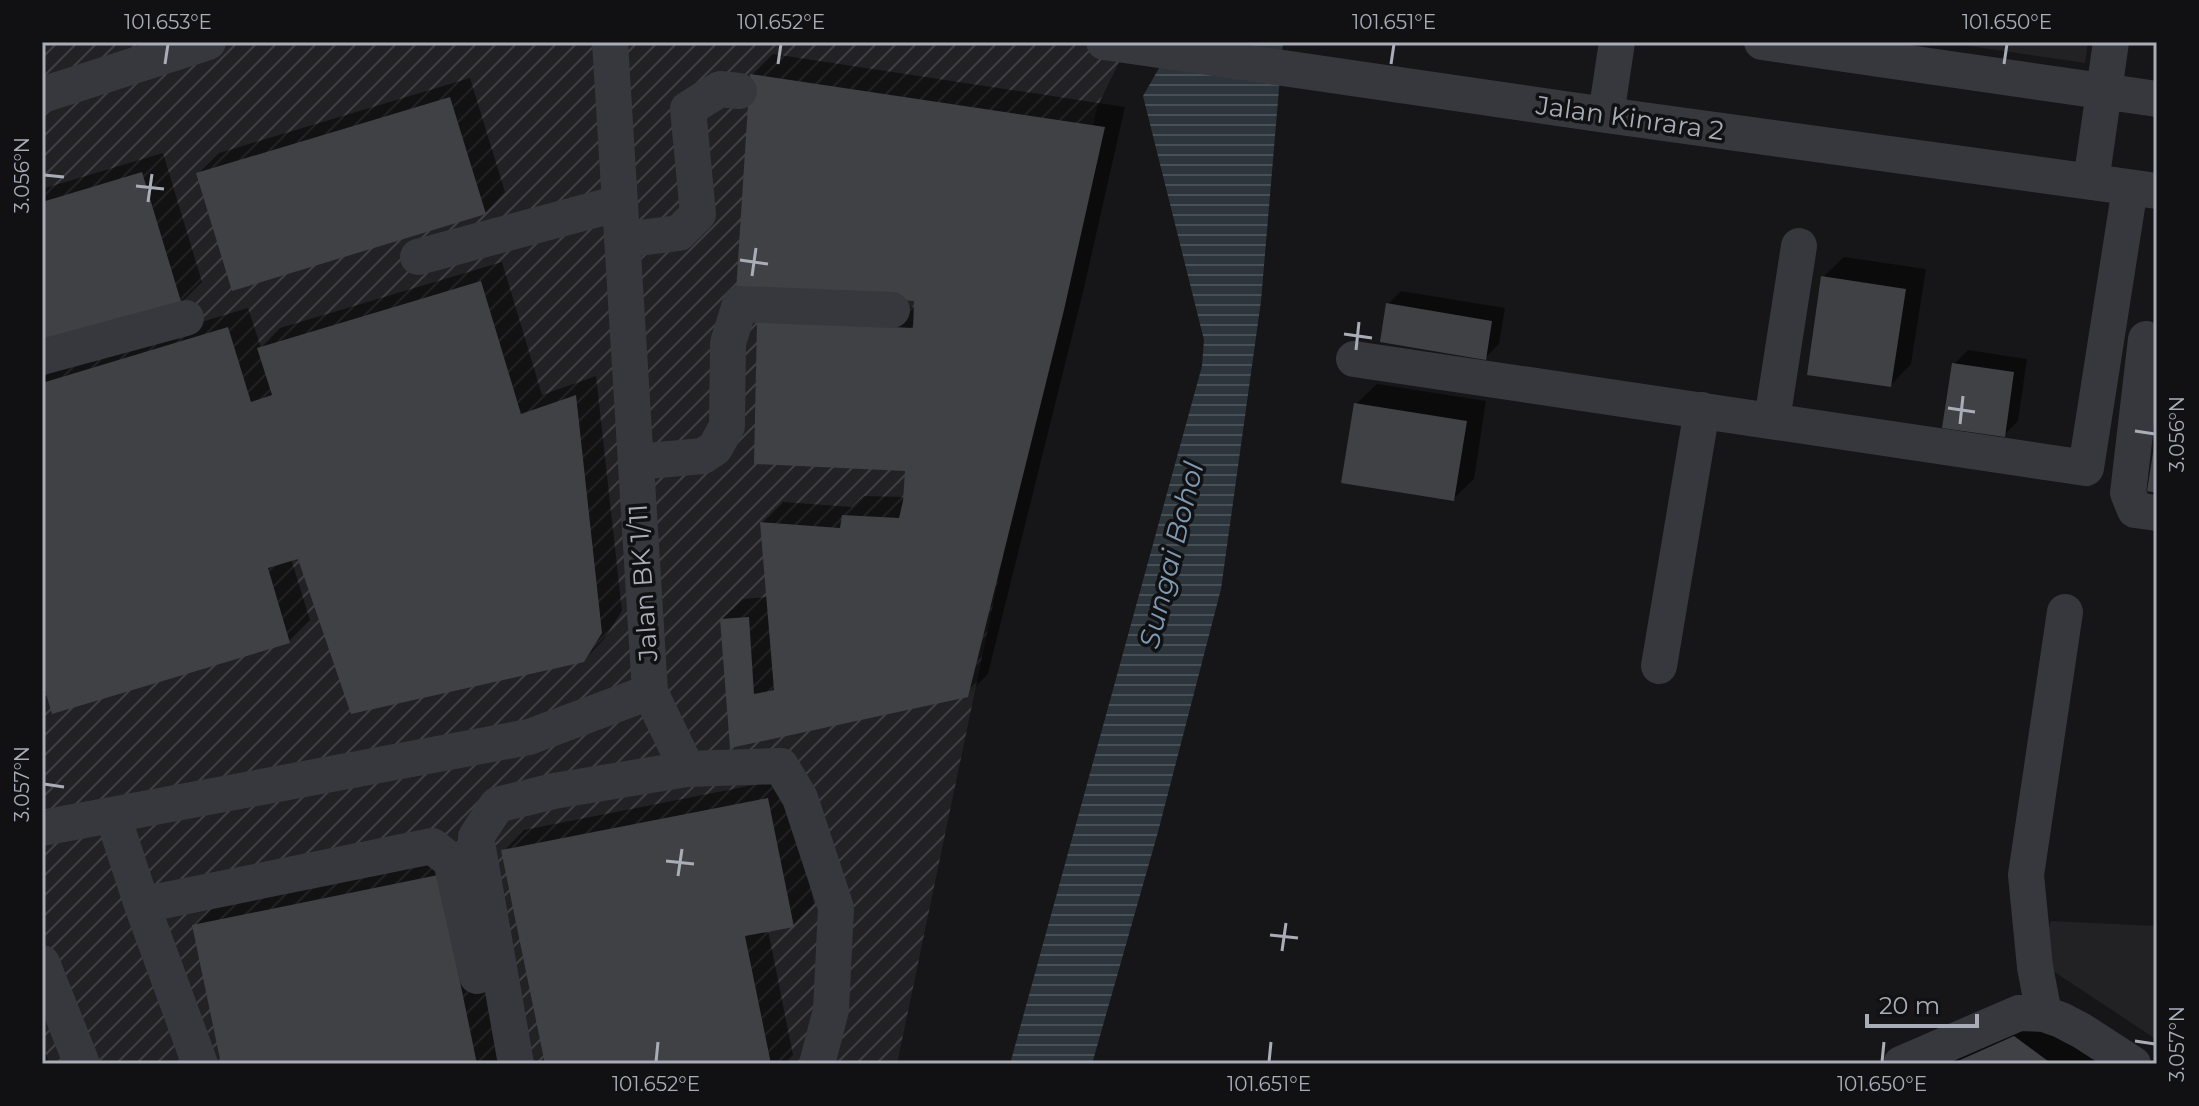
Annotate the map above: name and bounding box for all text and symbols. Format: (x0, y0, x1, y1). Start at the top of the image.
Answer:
text: 101.653°E (124, 10, 212, 34)
text: 101.652°E (737, 10, 825, 34)
text: 101.651°E (1352, 10, 1436, 34)
text: 101.650°E (1962, 10, 2052, 34)
street label: Jalan Kinrara 2 (1533, 89, 1726, 147)
text: 3.056°N (10, 137, 34, 213)
text: 3.056°N (2165, 396, 2189, 472)
water label: Sungai Bohol (1131, 458, 1211, 652)
street label: Jalan BK 1/11 (622, 503, 665, 664)
text: 3.057°N (10, 746, 34, 822)
scale bar (1867, 978, 1977, 1028)
text: 20 m (1879, 991, 1940, 1020)
text: 3.057°N (2165, 1006, 2189, 1082)
text: 101.652°E (612, 1072, 700, 1096)
text: 101.651°E (1227, 1072, 1311, 1096)
text: 101.650°E (1837, 1072, 1927, 1096)

